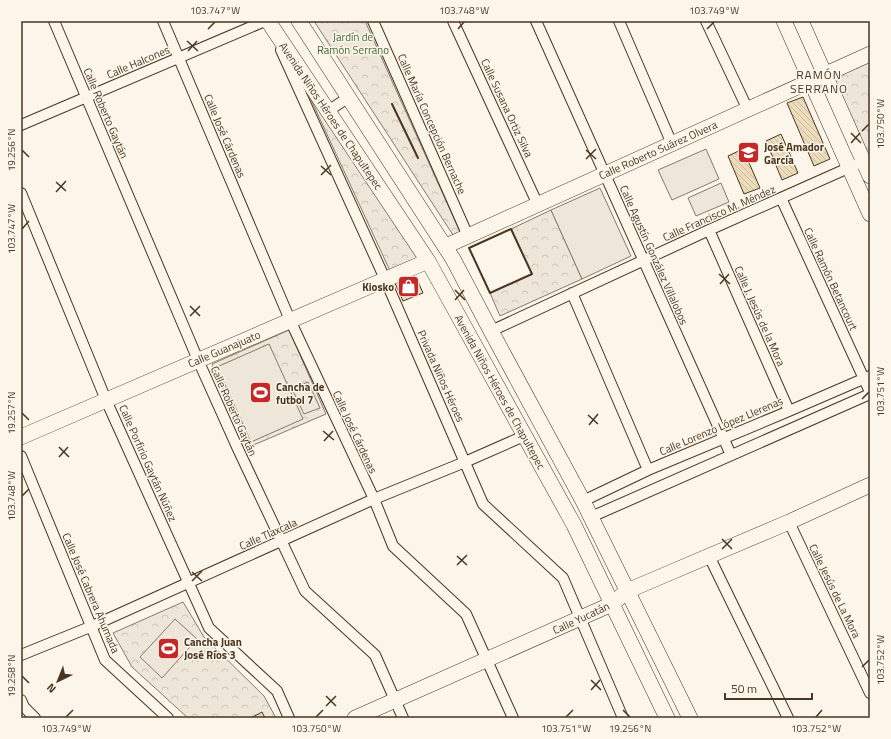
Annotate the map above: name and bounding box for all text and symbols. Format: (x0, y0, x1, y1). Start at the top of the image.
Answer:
text: 103.747°W (190, 3, 240, 18)
text: 103.748°W (439, 3, 489, 18)
text: 103.749°W (689, 3, 739, 18)
park label: Jardín de Ramón Serrano (317, 29, 389, 58)
street label: Avenida Niños Héroes de Chapultepec (276, 39, 387, 193)
street label: Calle Halcones (104, 42, 172, 82)
street label: Calle María Concepción Bernache (394, 51, 470, 197)
street label: Calle Susana Ortiz Silva (477, 56, 537, 160)
street label: Calle Roberto Gaytán (80, 65, 132, 161)
district label: RAMÓN SERRANO (790, 65, 848, 98)
street label: Calle José Cárdenas (200, 92, 250, 180)
text: 103.750°W (873, 99, 888, 149)
street label: Calle Roberto Suárez Olvera (596, 116, 720, 183)
text: 19.256°N (4, 129, 19, 171)
place label: José Amador García (764, 139, 824, 168)
school or university icon: José Amador García (735, 140, 761, 166)
street label: Calle Francisco M. Méndez (660, 181, 778, 245)
street label: Calle Agustín González Villalobos (616, 183, 692, 327)
text: 103.747°W (4, 204, 19, 254)
street label: Calle Ramón Betancourt (800, 225, 862, 333)
street label: Calle J. Jesús de la Mora (731, 263, 790, 369)
shop icon: Kiosko (396, 274, 422, 300)
place label: Kiosko (362, 279, 394, 295)
street label: Avenida Niños Héroes de Chapultepec (451, 312, 549, 472)
street label: Calle Guanajuato (185, 326, 263, 372)
street label: Privada Niños Héroes (413, 327, 469, 425)
street label: Calle Roberto Gaytán (207, 363, 261, 459)
text: 103.751°W (873, 367, 888, 417)
place label: Cancha de futbol 7 (276, 379, 325, 408)
sports icon: Cancha de futbol 7 (247, 380, 273, 406)
street label: Calle José Cárdenas (329, 388, 381, 476)
text: 19.257°N (4, 392, 19, 434)
street label: Calle Lorenzo López Llerenas (657, 393, 785, 459)
street label: Calle Porfirio Gaytán Núñez (115, 402, 181, 524)
text: 103.748°W (4, 471, 19, 521)
street label: Calle Tlaxcala (237, 514, 300, 554)
street label: Calle José Cabrera Ahumada (58, 530, 124, 656)
street label: Calle Jesús de La Mora (805, 541, 865, 641)
street label: Calle Yucatán (550, 598, 612, 638)
place label: Cancha Juan José Ríos 3 (184, 634, 242, 663)
sports icon: Cancha Juan José Ríos 3 (155, 635, 181, 661)
text: 103.752°W (873, 635, 888, 685)
text: 19.258°N (4, 655, 19, 697)
north arrow (38, 661, 78, 701)
scale bar (725, 675, 812, 701)
text: 50 m (731, 679, 757, 698)
text: N (43, 680, 59, 697)
text: 103.749°W (41, 721, 91, 736)
text: 103.750°W (291, 721, 341, 736)
text: 103.751°W (541, 721, 591, 736)
text: 19.256°N (609, 721, 651, 736)
text: 103.752°W (791, 721, 841, 736)

